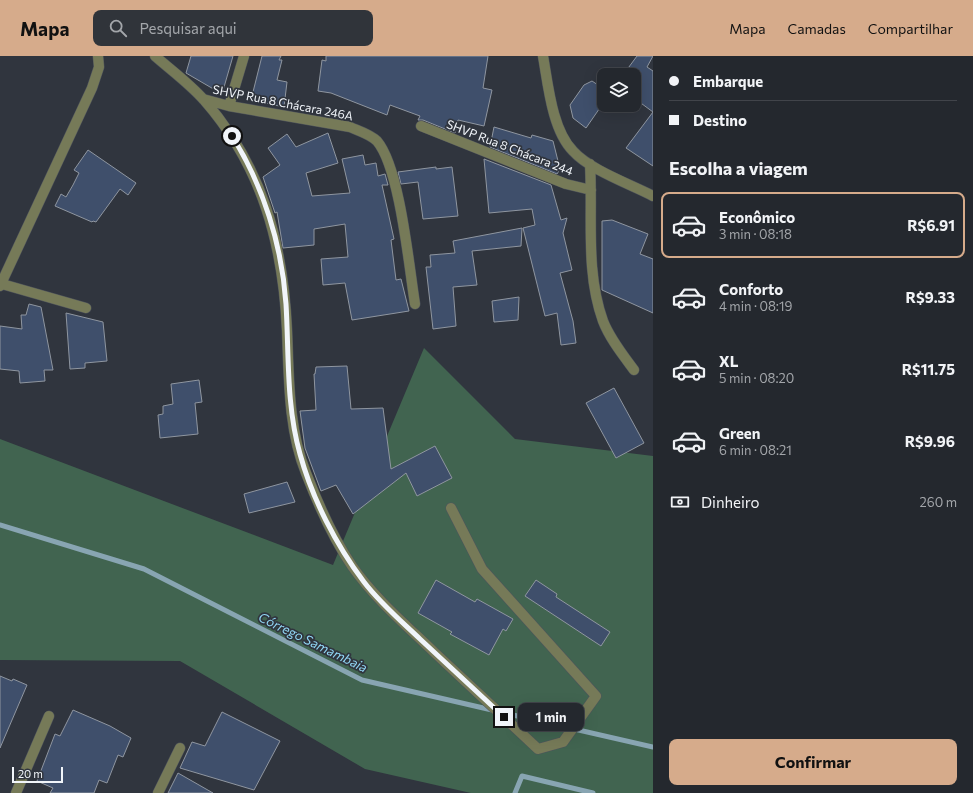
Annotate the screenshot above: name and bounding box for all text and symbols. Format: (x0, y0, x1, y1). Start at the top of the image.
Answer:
search box (93, 10, 373, 46)
text: Mapa (20, 17, 69, 40)
icon: search (107, 17, 129, 39)
text: Pesquisar aqui (139, 19, 237, 37)
text: Mapa (729, 20, 766, 37)
text: Camadas (788, 20, 846, 37)
text: Compartilhar (868, 20, 953, 37)
map controls (597, 68, 641, 112)
button: layers (597, 68, 641, 112)
text: Embarque (693, 72, 763, 90)
street label: SHVP Rua 8 Chácara 246A (212, 82, 354, 122)
text: Destino (693, 111, 747, 129)
street label: SHVP Rua 8 Chácara 244 (445, 116, 575, 178)
route start (223, 127, 241, 145)
text: Escolha a viagem (669, 157, 808, 179)
icon: car (671, 207, 707, 243)
text: Econômico (719, 208, 795, 226)
text: R$6.91 (907, 216, 955, 234)
text: 3 min · 08:18 (719, 226, 792, 242)
icon: car (671, 279, 707, 315)
text: Conforto (719, 280, 783, 298)
text: R$9.33 (906, 288, 955, 306)
text: 4 min · 08:19 (719, 298, 792, 314)
icon: car (671, 351, 707, 387)
text: XL (719, 352, 738, 370)
text: R$11.75 (902, 360, 955, 378)
text: 5 min · 08:20 (719, 370, 794, 386)
icon: car (671, 423, 707, 459)
text: Green (719, 424, 760, 442)
text: R$9.96 (905, 432, 955, 450)
text: 6 min · 08:21 (719, 442, 792, 458)
icon: cash (669, 491, 691, 513)
text: Dinheiro (701, 493, 760, 511)
text: 260 m (920, 494, 957, 510)
water label: Córrego Samambaia (256, 609, 370, 675)
callout: 1 min (518, 703, 584, 731)
route end (495, 708, 513, 726)
text: 1 min (536, 709, 566, 725)
button: Confirmar (669, 739, 957, 785)
scale bar (12, 765, 63, 784)
text: 20 m (18, 767, 43, 780)

